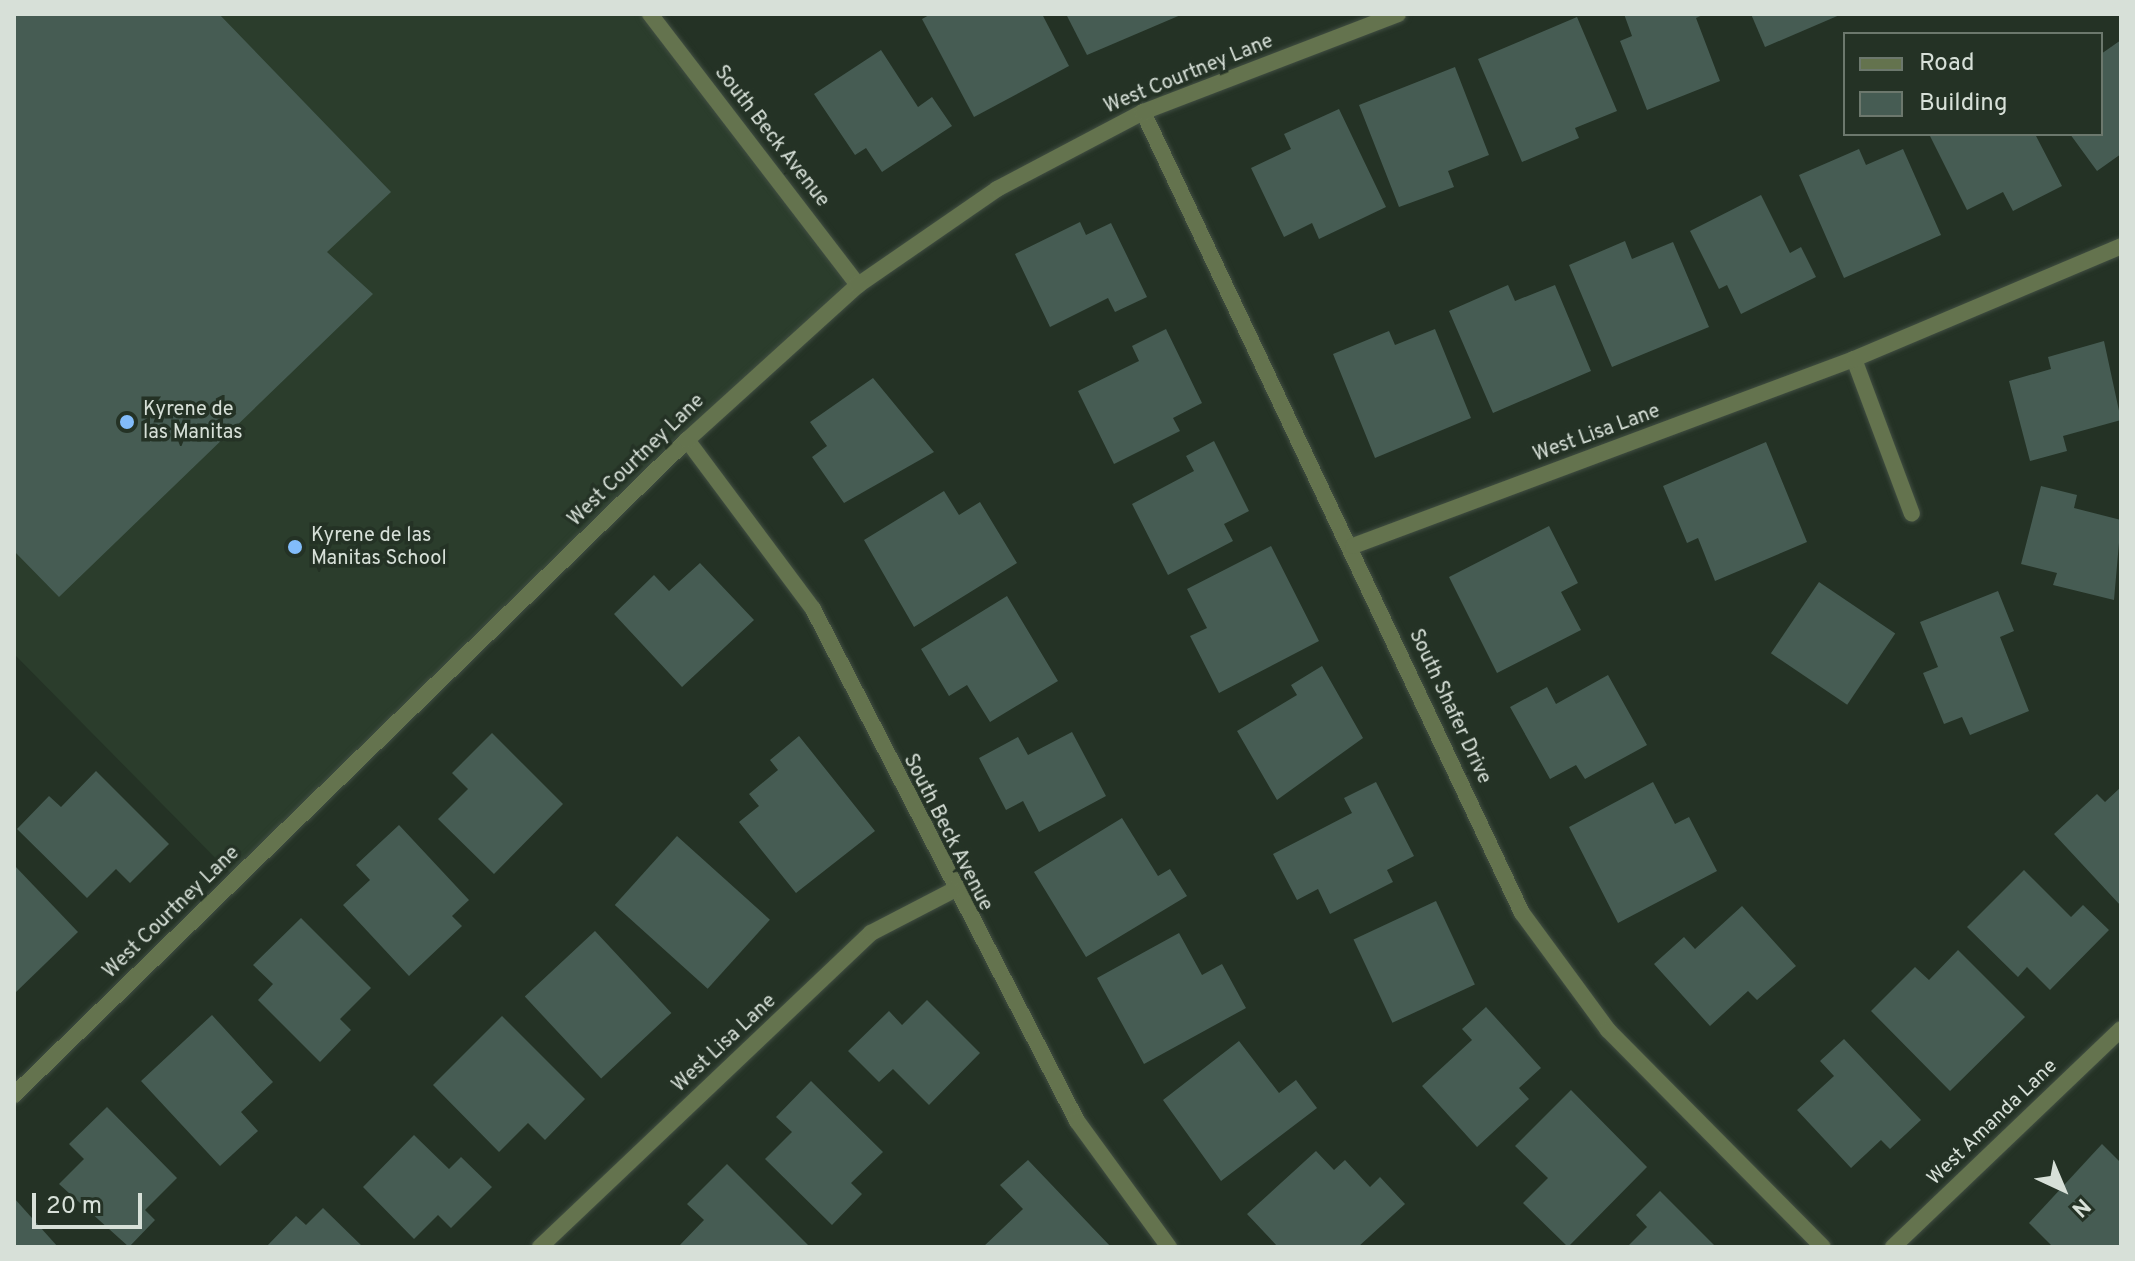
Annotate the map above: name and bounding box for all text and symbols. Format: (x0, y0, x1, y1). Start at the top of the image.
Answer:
street label: West Courtney Lane (1101, 30, 1277, 120)
legend (1843, 32, 2103, 136)
text: Road (1919, 49, 1975, 79)
street label: South Beck Avenue (708, 61, 834, 213)
text: Building (1919, 89, 2008, 119)
street label: West Courtney Lane (564, 390, 710, 532)
place label: Kyrene de las Manitas (143, 398, 243, 445)
street label: West Lisa Lane (1530, 400, 1664, 468)
marker: Kyrene de las Manitas (118, 413, 136, 431)
place label: Kyrene de las Manitas School (311, 524, 447, 571)
marker: Kyrene de las Manitas School (286, 538, 304, 556)
street label: South Shafer Drive (1403, 626, 1495, 788)
street label: South Beck Avenue (897, 750, 997, 916)
street label: West Courtney Lane (99, 842, 245, 984)
street label: West Lisa Lane (668, 990, 782, 1098)
street label: West Amanda Lane (1923, 1055, 2063, 1191)
north arrow (2023, 1149, 2103, 1229)
scale bar (36, 1177, 146, 1227)
text: N (2065, 1191, 2095, 1222)
text: 20 m (46, 1192, 102, 1222)

